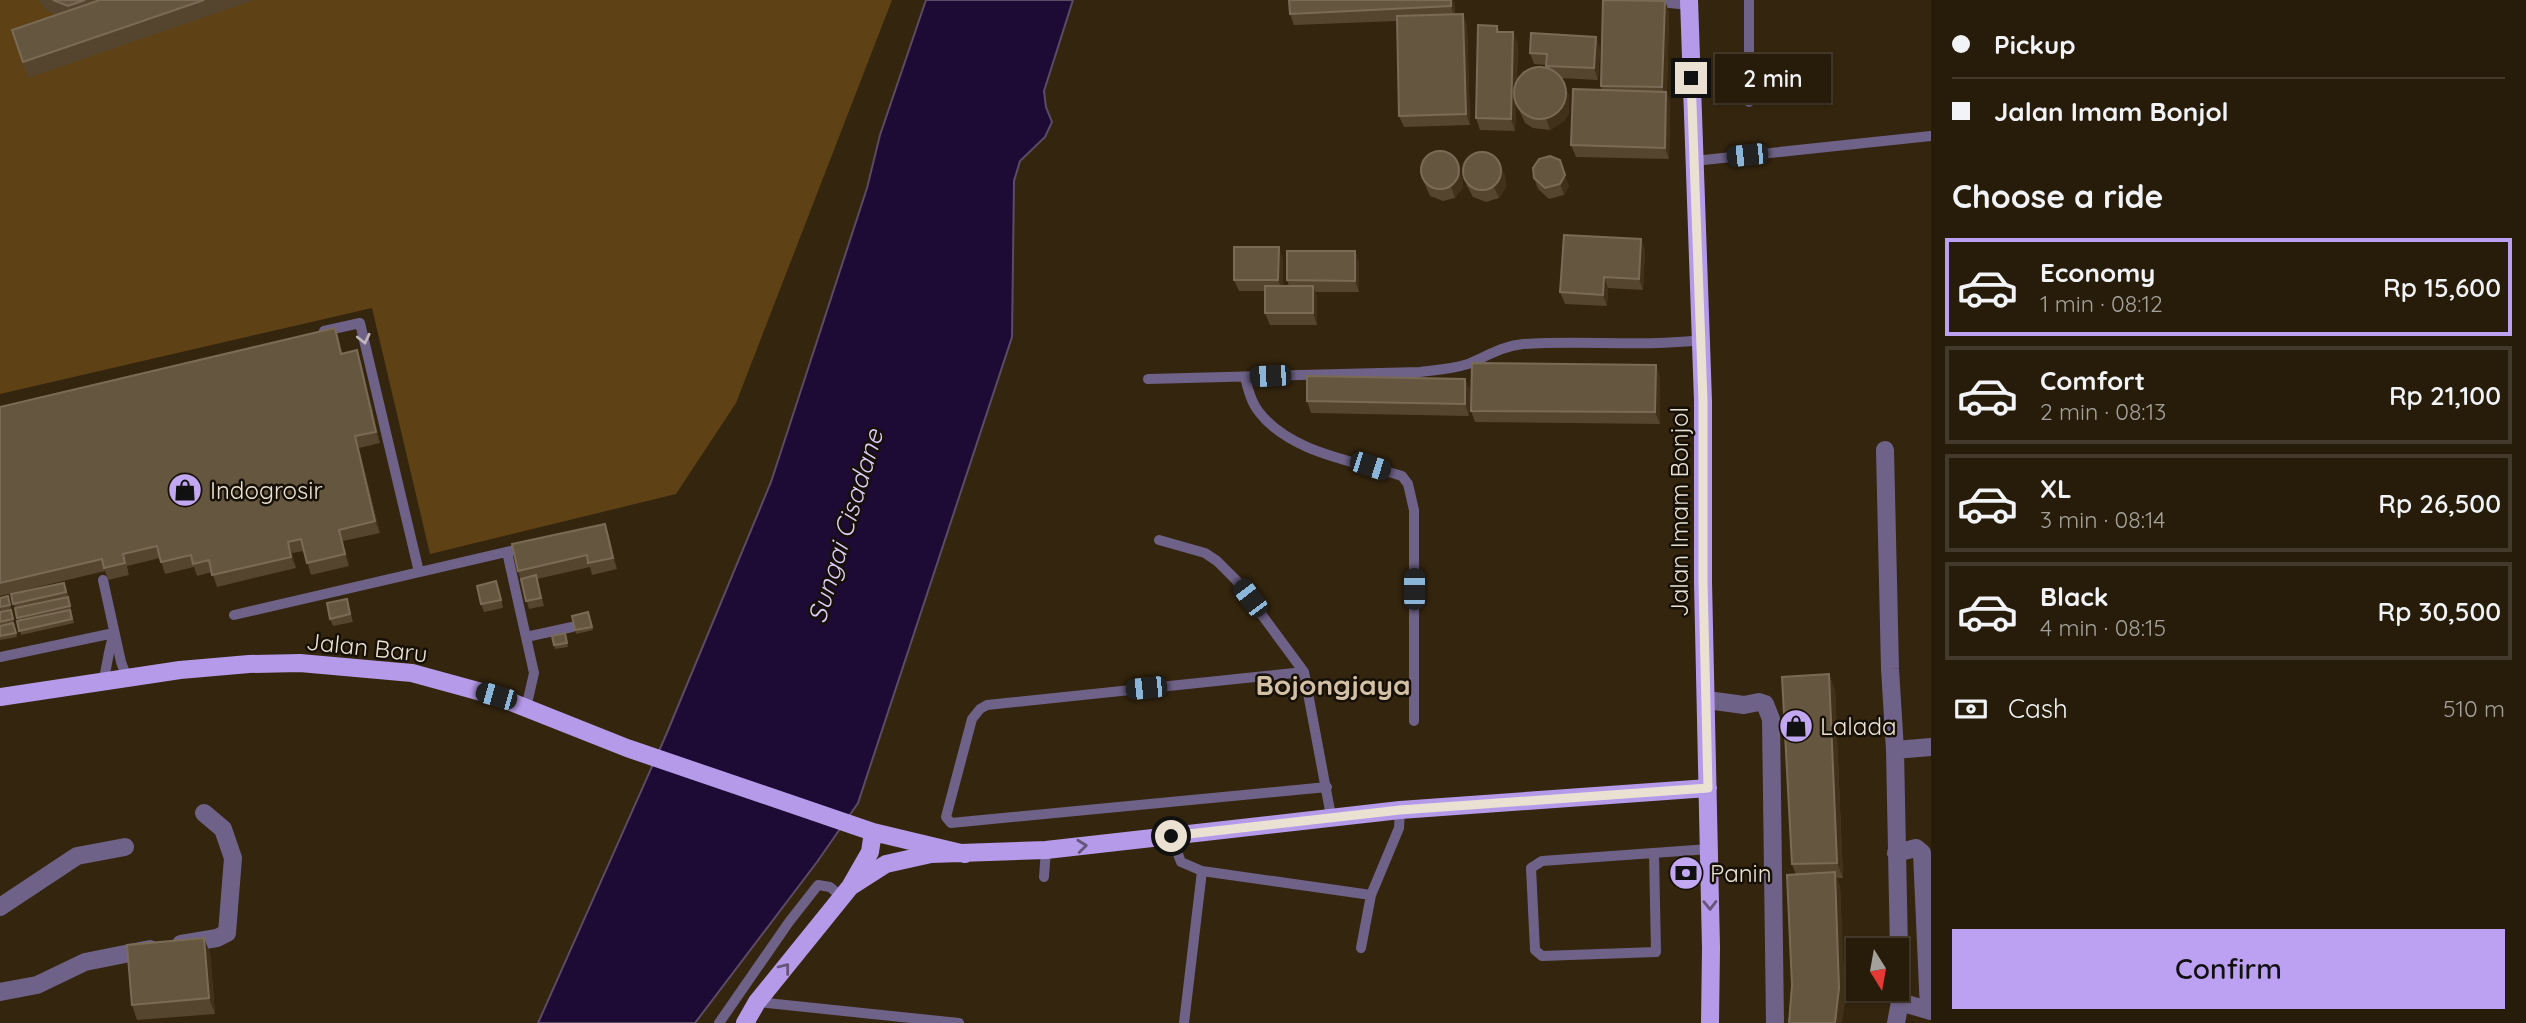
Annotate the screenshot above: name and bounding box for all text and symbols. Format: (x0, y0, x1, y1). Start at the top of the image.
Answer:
text: Pickup (1994, 28, 2076, 61)
callout: 2 min (1716, 54, 1831, 102)
route end (1675, 62, 1707, 94)
text: 2 min (1743, 64, 1803, 93)
text: Jalan Imam Bonjol (1994, 95, 2229, 128)
car (1726, 142, 1769, 168)
text: Choose a ride (1952, 176, 2164, 216)
icon: car (1956, 256, 2019, 319)
text: Economy (2040, 256, 2155, 289)
text: Rp 15,600 (2383, 271, 2501, 304)
text: 1 min · 08:12 (2040, 289, 2163, 318)
one-way arrow (355, 333, 370, 345)
icon: car (1956, 364, 2019, 427)
text: Comfort (2040, 364, 2145, 397)
car (1249, 365, 1292, 387)
text: Rp 21,100 (2389, 379, 2501, 412)
text: 2 min · 08:13 (2040, 397, 2166, 426)
street label: Jalan Imam Bonjol (1664, 407, 1694, 617)
water label: Sungai Cisadane (800, 424, 891, 627)
car (1347, 450, 1394, 482)
shop icon: Indogrosir (166, 471, 204, 509)
icon: car (1956, 472, 2019, 535)
text: XL (2040, 472, 2072, 505)
place label: Indogrosir (210, 475, 323, 505)
text: Rp 26,500 (2378, 487, 2501, 520)
text: 3 min · 08:14 (2040, 505, 2165, 534)
car (1404, 568, 1425, 610)
car (1229, 575, 1272, 621)
icon: car (1956, 580, 2019, 643)
text: Black (2040, 580, 2109, 613)
text: Rp 30,500 (2377, 595, 2501, 628)
text: 4 min · 08:15 (2040, 613, 2166, 642)
street label: Jalan Baru (305, 626, 429, 668)
district label: Bojongjaya (1255, 667, 1411, 702)
car (1125, 675, 1168, 701)
car (473, 680, 520, 712)
icon: cash (1952, 690, 1990, 728)
text: Cash (2008, 692, 2068, 725)
text: 510 m (2443, 694, 2505, 723)
shop icon: Lalada (1777, 707, 1815, 745)
place label: Lalada (1820, 711, 1896, 741)
route start (1155, 820, 1187, 852)
one-way arrow (1076, 838, 1088, 853)
bank icon: Panin (1667, 854, 1705, 892)
place label: Panin (1710, 858, 1772, 888)
one-way arrow (1702, 901, 1718, 911)
button: Confirm (1952, 929, 2505, 1009)
north arrow (1846, 938, 1909, 1001)
map controls (1846, 938, 1909, 1001)
one-way arrow (776, 963, 789, 975)

